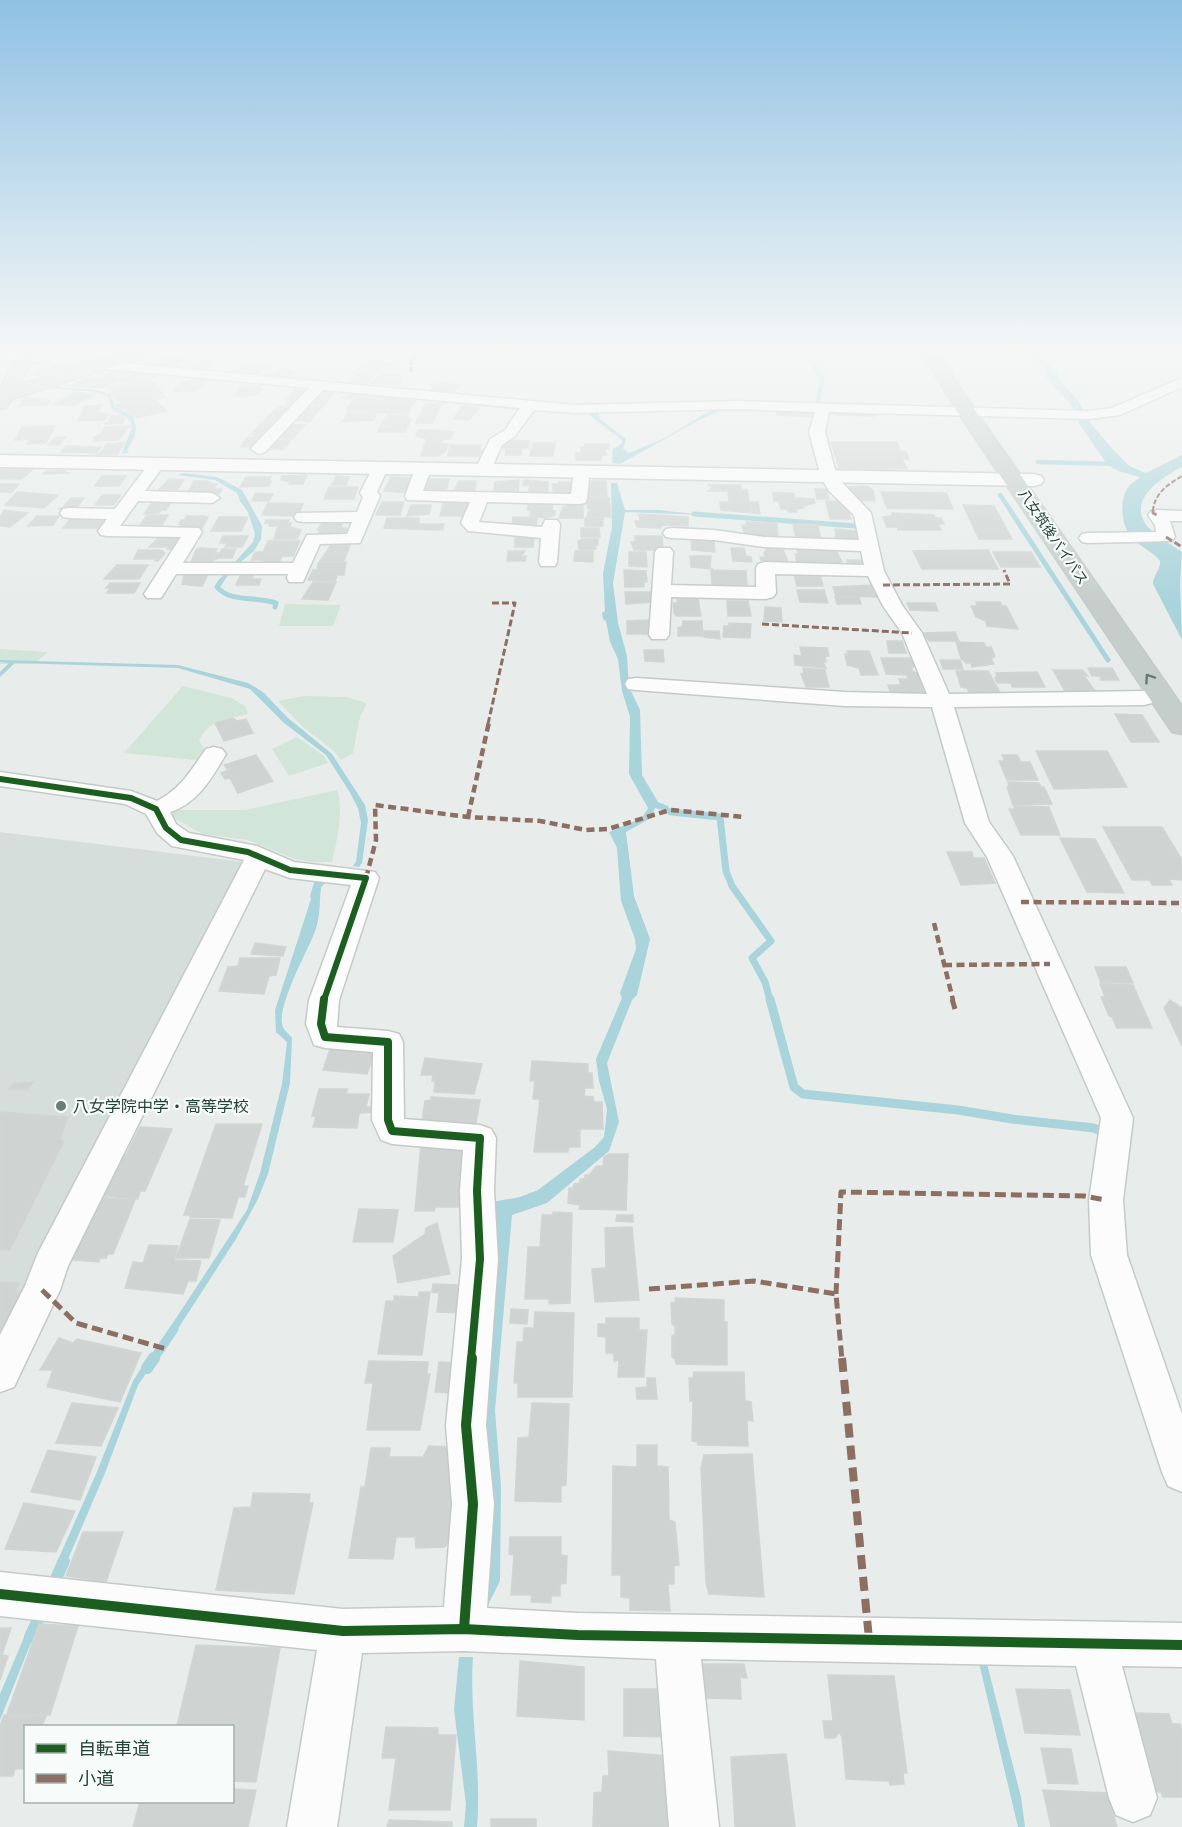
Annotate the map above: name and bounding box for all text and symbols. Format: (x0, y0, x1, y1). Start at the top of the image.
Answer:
street label: 八女筑後バイパス (1015, 486, 1091, 588)
one-way arrow (1145, 673, 1156, 684)
place label: 八女学院中学・高等学校 (73, 1097, 249, 1116)
marker: 八女学院中学・高等学校 (54, 1099, 68, 1113)
legend (24, 1725, 234, 1803)
text: 自転車道 (78, 1738, 150, 1760)
text: 小道 (78, 1768, 114, 1790)

